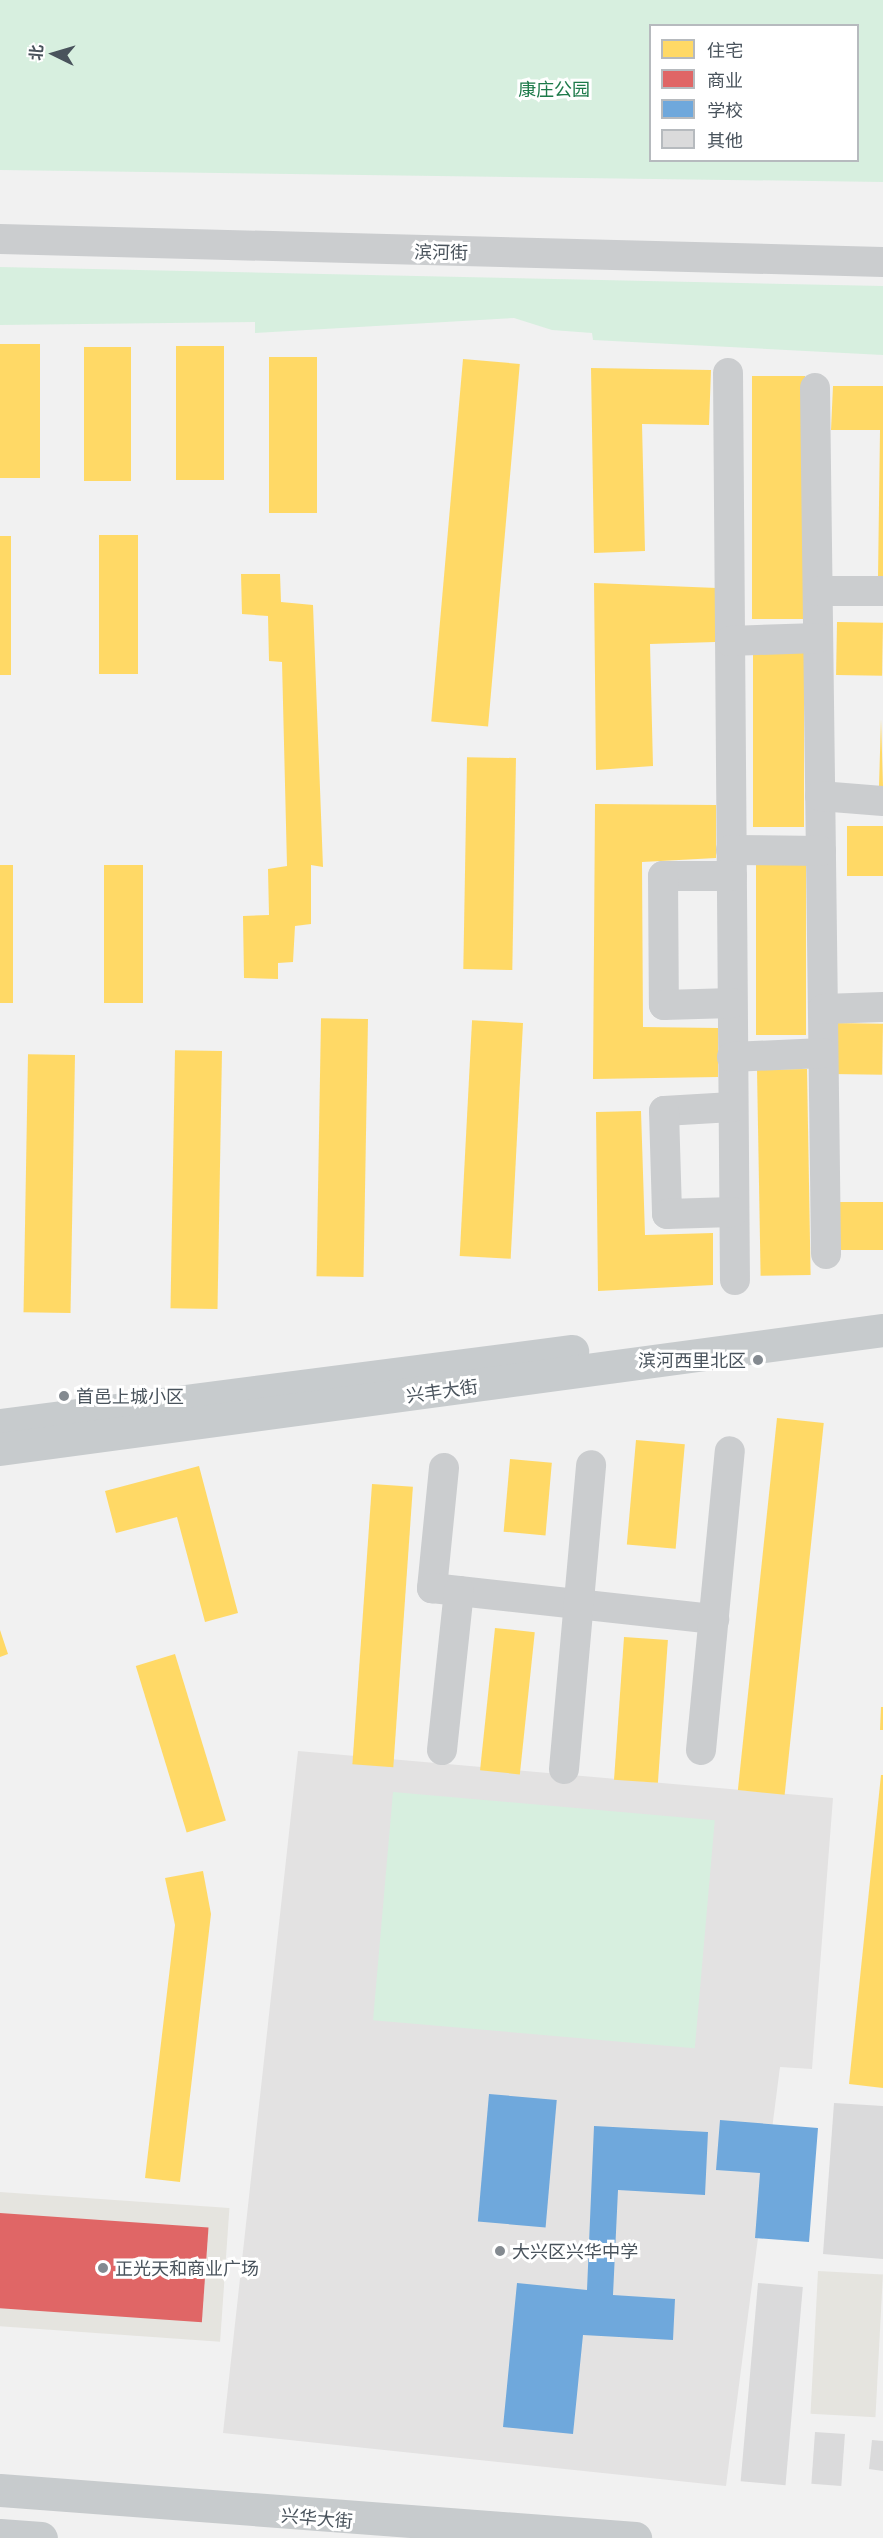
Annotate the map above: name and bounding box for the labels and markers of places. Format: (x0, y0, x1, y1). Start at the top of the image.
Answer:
place label: 滨河西里北区 (638, 1349, 746, 1371)
marker: 滨河西里北区 (751, 1353, 765, 1367)
place label: 首邑上城小区 (76, 1385, 184, 1407)
marker: 首邑上城小区 (57, 1389, 71, 1403)
place label: 大兴区兴华中学 (512, 2240, 638, 2262)
marker: 大兴区兴华中学 (493, 2244, 507, 2258)
place label: 正光天和商业广场 (115, 2257, 259, 2279)
marker: 正光天和商业广场 (96, 2261, 110, 2275)

